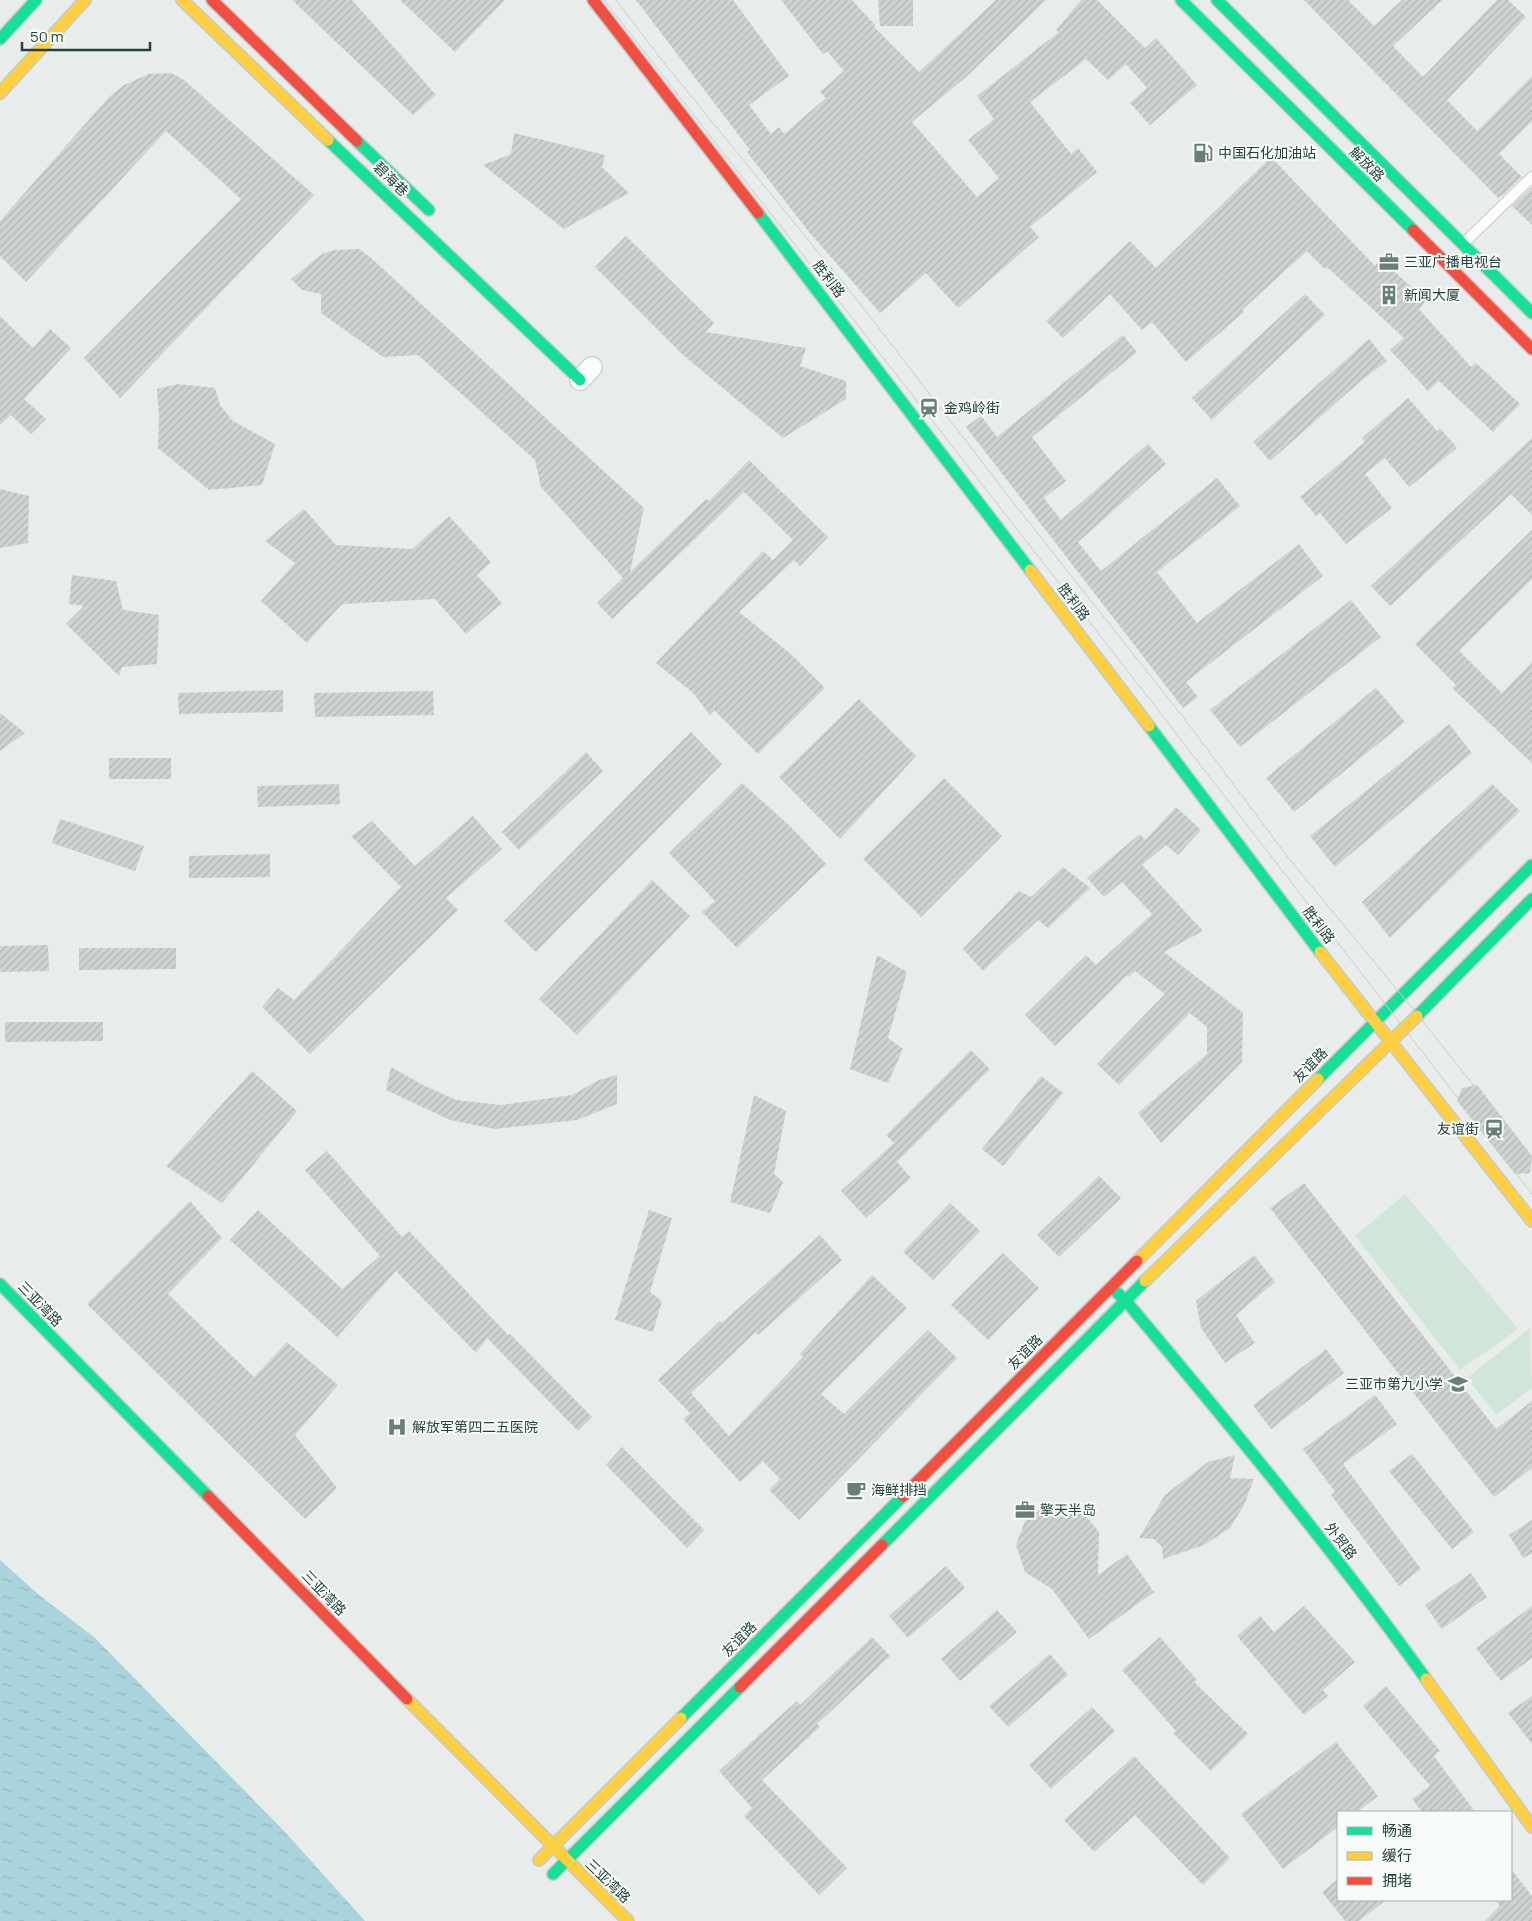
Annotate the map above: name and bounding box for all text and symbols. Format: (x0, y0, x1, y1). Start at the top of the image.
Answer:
scale bar (22, 20, 150, 52)
text: 50 m (30, 26, 64, 47)
fuel station icon: 中国石化加油站 (1192, 142, 1214, 164)
street label: 解放路 (1346, 142, 1389, 185)
place label: 中国石化加油站 (1218, 143, 1316, 162)
street label: 碧海巷 (370, 157, 413, 200)
office icon: 三亚广播电视台 (1378, 251, 1400, 273)
place label: 三亚广播电视台 (1404, 252, 1502, 271)
street label: 胜利路 (809, 256, 850, 301)
building icon: 新闻大厦 (1378, 284, 1400, 306)
place label: 新闻大厦 (1404, 285, 1460, 304)
station icon: 金鸡岭街 (918, 397, 940, 419)
place label: 金鸡岭街 (944, 398, 1000, 417)
street label: 胜利路 (1054, 579, 1095, 624)
street label: 胜利路 (1299, 902, 1340, 947)
street label: 友谊路 (1288, 1043, 1331, 1086)
station icon: 友谊街 (1483, 1118, 1505, 1140)
place label: 友谊街 (1437, 1119, 1479, 1138)
street label: 三亚湾路 (14, 1277, 67, 1330)
street label: 友谊路 (1003, 1330, 1046, 1373)
school or university icon: 三亚市第九小学 (1447, 1373, 1469, 1395)
place label: 三亚市第九小学 (1345, 1374, 1443, 1393)
hospital icon: 解放军第四二五医院 (386, 1416, 408, 1438)
place label: 解放军第四二五医院 (412, 1417, 538, 1436)
cafe icon: 海鲜排挡 (845, 1479, 867, 1501)
place label: 海鲜排挡 (871, 1480, 927, 1499)
office icon: 擎天半岛 (1014, 1499, 1036, 1521)
place label: 擎天半岛 (1040, 1500, 1096, 1519)
street label: 外贸路 (1321, 1518, 1362, 1563)
street label: 三亚湾路 (298, 1566, 351, 1619)
street label: 友谊路 (717, 1617, 760, 1660)
legend (1337, 1811, 1512, 1901)
text: 畅通 (1382, 1820, 1412, 1841)
text: 缓行 (1382, 1845, 1412, 1866)
street label: 三亚湾路 (582, 1854, 635, 1907)
text: 拥堵 (1382, 1870, 1412, 1891)

